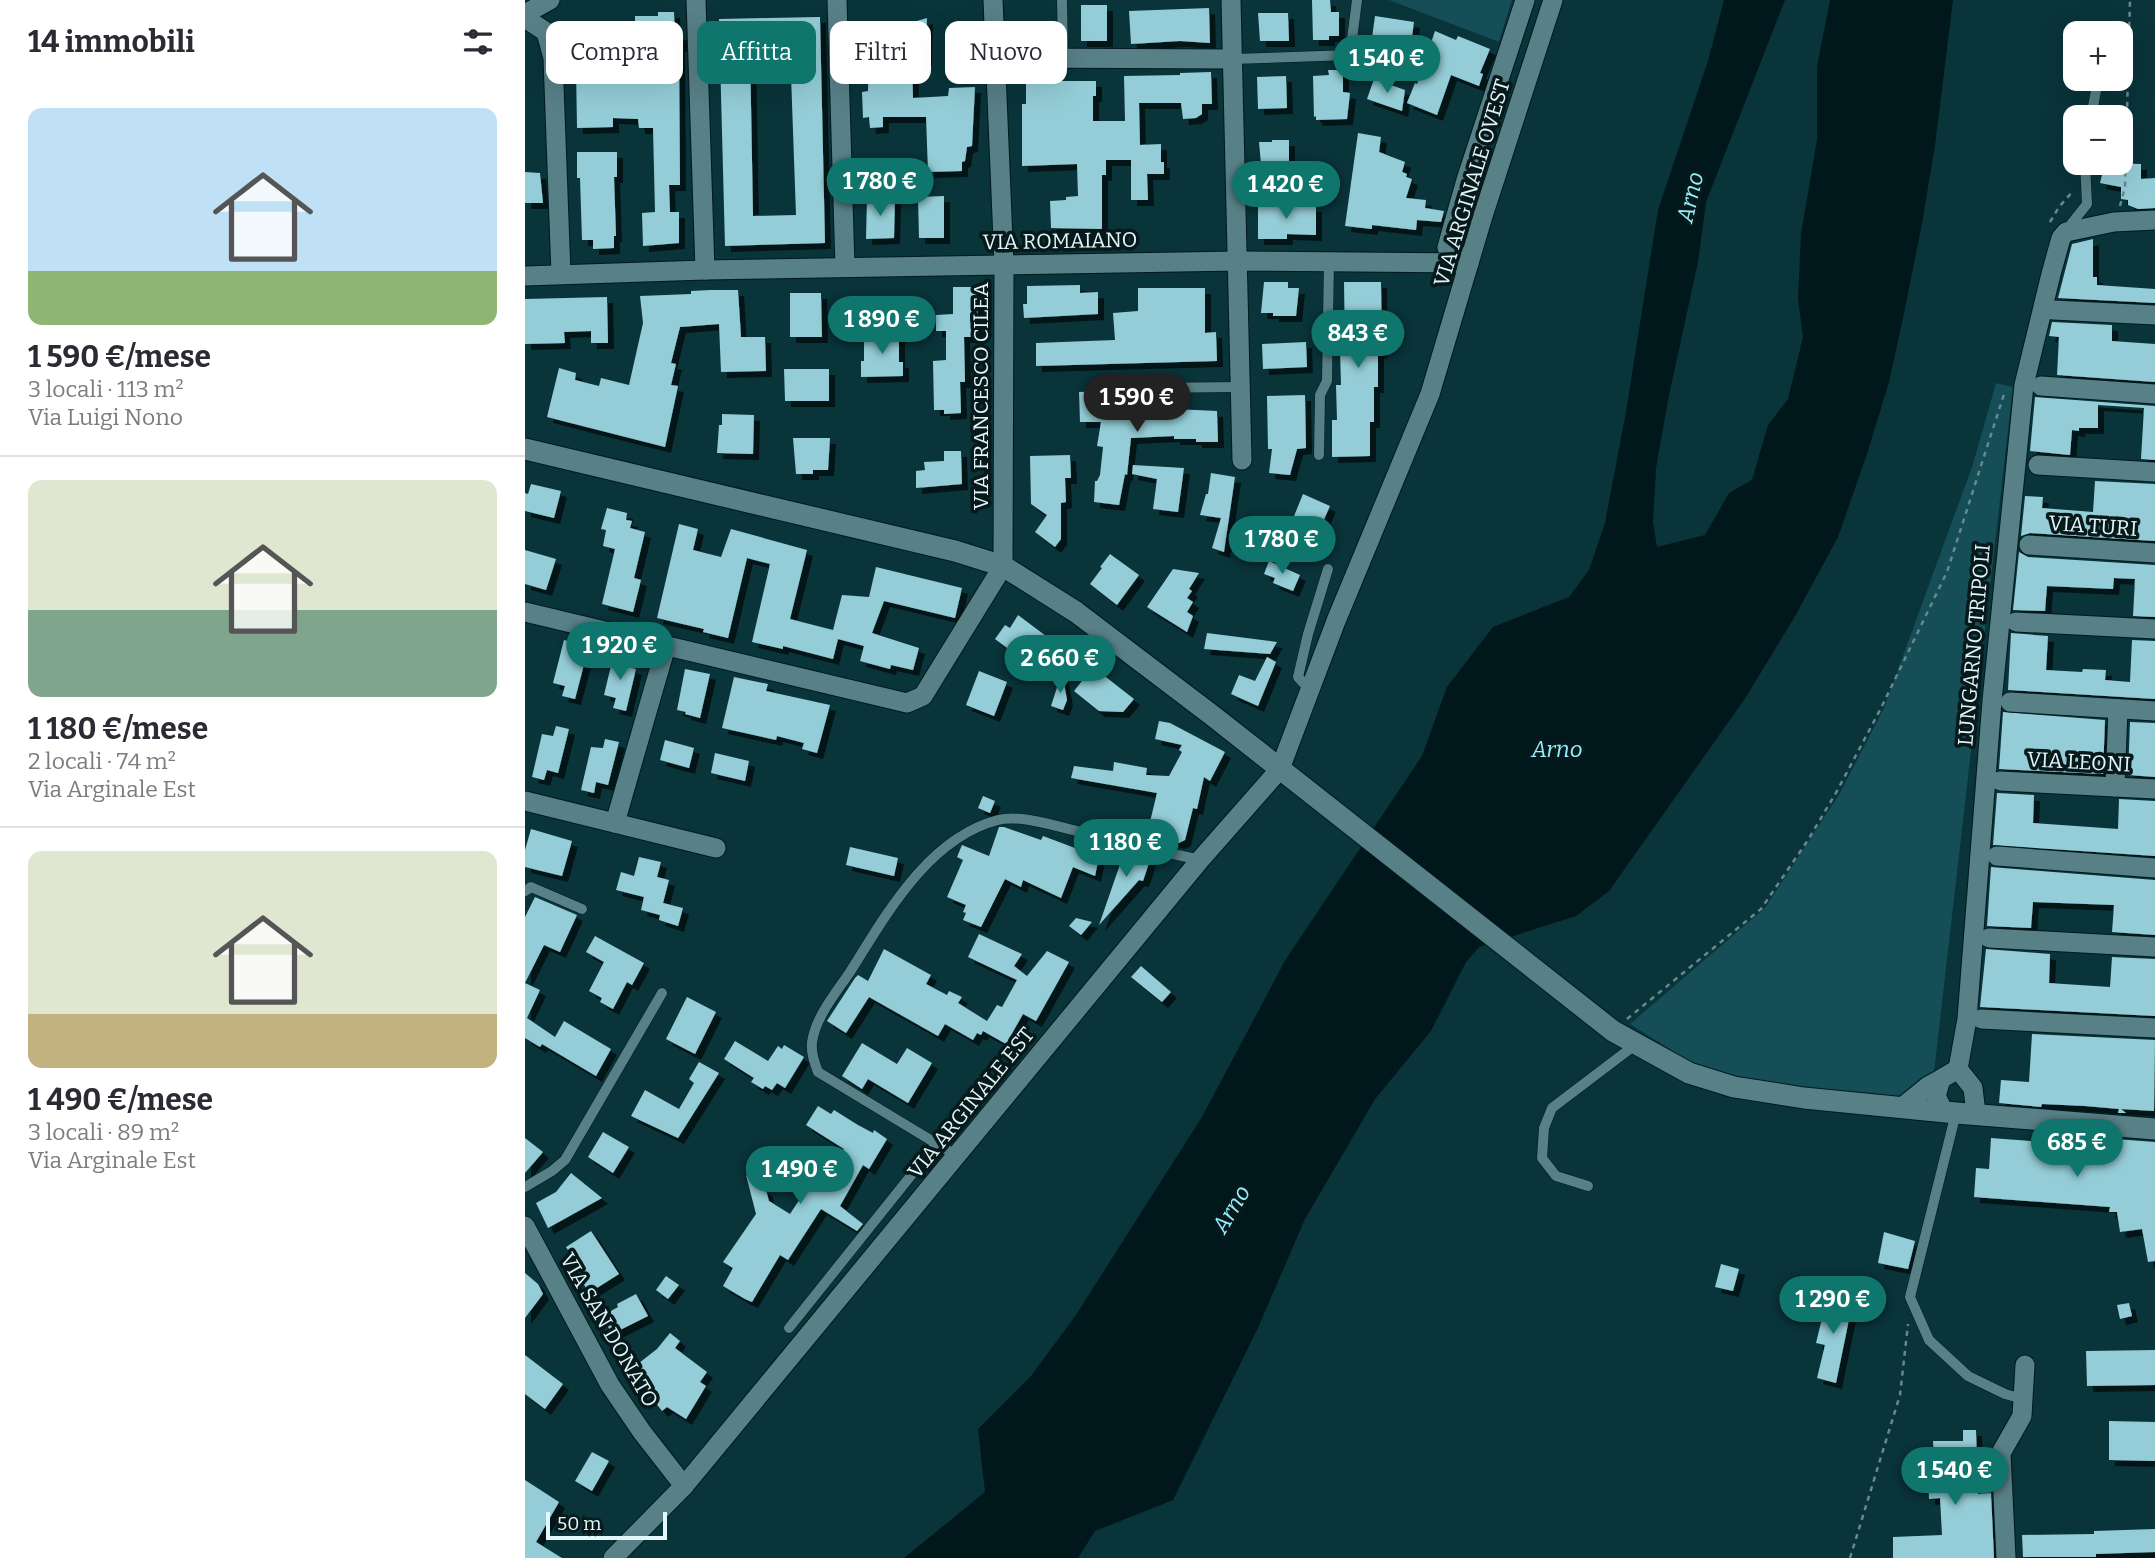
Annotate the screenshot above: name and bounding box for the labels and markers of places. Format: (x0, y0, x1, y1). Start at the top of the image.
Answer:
pin: 1 540 € (1322, 36, 1452, 95)
pin: 1 780 € (815, 158, 945, 218)
pin: 1 420 € (1221, 162, 1351, 221)
pin: 1 890 € (817, 296, 947, 356)
pin: 843 € (1309, 310, 1407, 370)
pin: 1 590 € (1072, 374, 1202, 434)
pin: 1 780 € (1217, 516, 1347, 576)
pin: 1 920 € (555, 622, 685, 682)
pin: 2 660 € (995, 636, 1125, 695)
pin: 1 180 € (1061, 820, 1191, 879)
pin: 685 € (2028, 1120, 2126, 1179)
pin: 1 490 € (735, 1146, 865, 1206)
pin: 1 290 € (1768, 1276, 1898, 1336)
pin: 1 540 € (1890, 1448, 2020, 1507)

